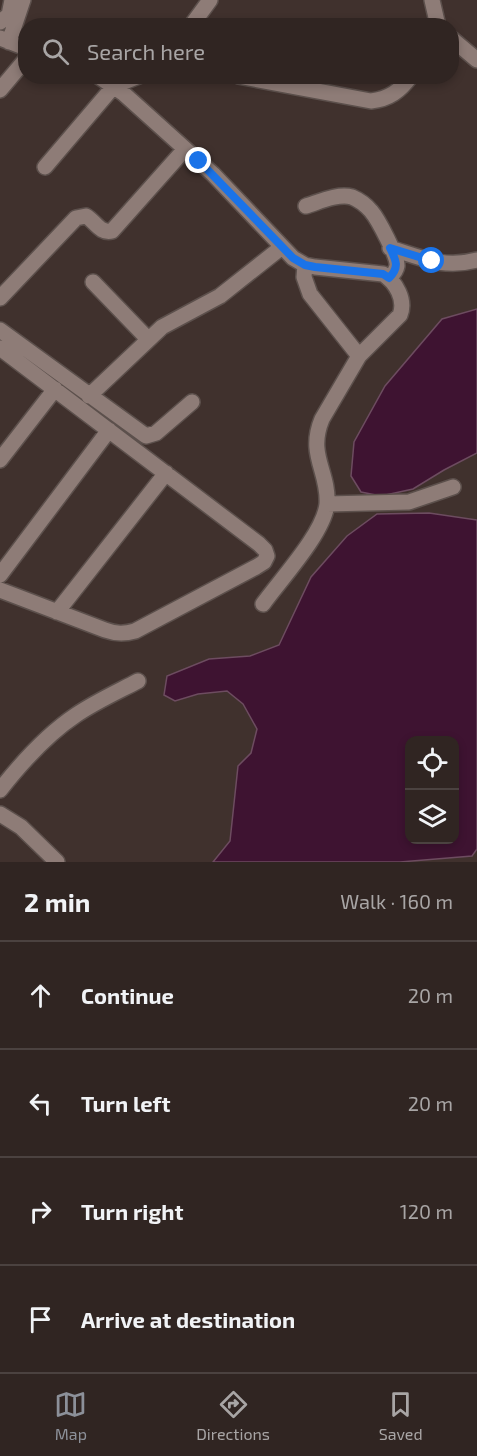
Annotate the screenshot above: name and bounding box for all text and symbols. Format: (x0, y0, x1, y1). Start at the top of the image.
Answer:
search box (18, 18, 459, 84)
icon: search (39, 35, 72, 68)
text: Search here (87, 38, 205, 64)
route end (185, 147, 211, 173)
route start (418, 247, 444, 273)
map controls (405, 736, 459, 844)
button: locate (405, 736, 459, 790)
button: layers (405, 790, 459, 844)
text: 2 min (24, 886, 90, 917)
text: Walk · 160 m (340, 889, 453, 913)
icon: ahead (24, 979, 57, 1012)
text: Continue (81, 982, 174, 1008)
text: 20 m (408, 983, 453, 1007)
icon: left (24, 1087, 57, 1120)
text: Turn left (81, 1090, 170, 1116)
text: 20 m (408, 1091, 453, 1115)
icon: right (24, 1195, 57, 1228)
text: Turn right (81, 1198, 183, 1224)
text: 120 m (400, 1199, 453, 1223)
icon: arrive (24, 1303, 57, 1336)
text: Arrive at destination (81, 1306, 295, 1332)
tab: Map (54, 1388, 87, 1443)
tab: Directions (196, 1388, 270, 1443)
tab: Saved (379, 1388, 423, 1443)

